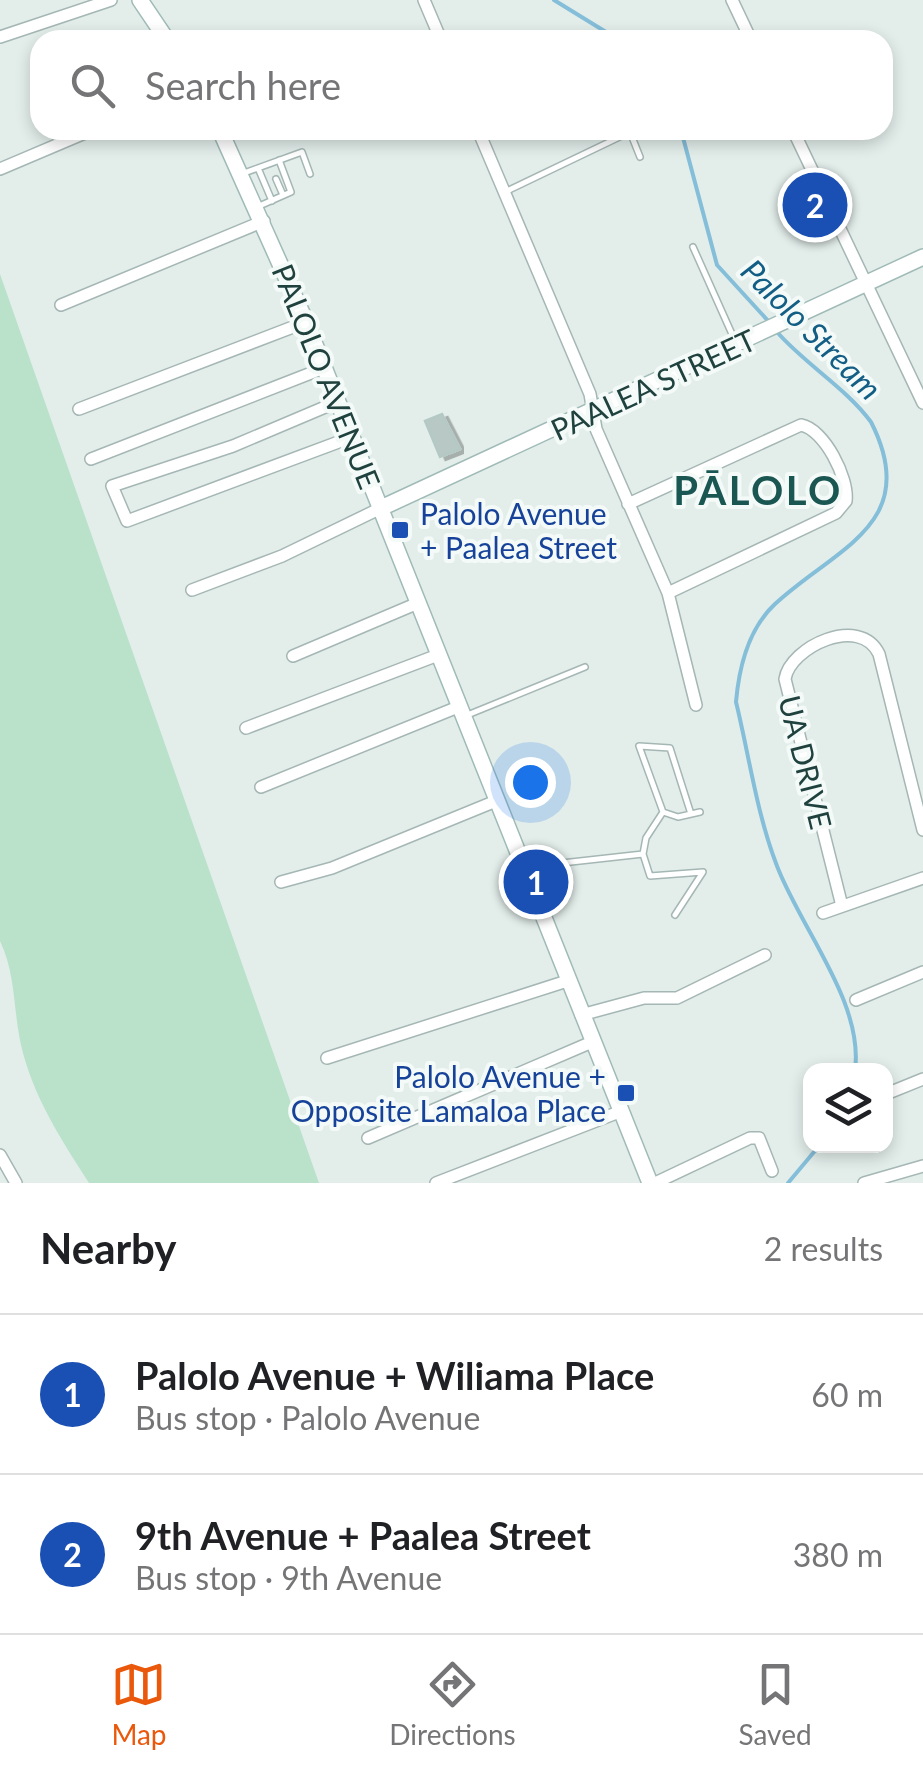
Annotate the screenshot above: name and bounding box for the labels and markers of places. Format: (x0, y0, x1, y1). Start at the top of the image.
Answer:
pin: 2 (782, 168, 848, 242)
place label: Palolo Avenue + Paalea Street (420, 495, 617, 565)
marker: Palolo Avenue + Paalea Street (389, 519, 411, 541)
pin: 1 (504, 844, 568, 920)
place label: Palolo Avenue + Opposite Lamaloa Place (291, 1058, 606, 1128)
marker: Palolo Avenue + Opposite Lamaloa Place (615, 1082, 637, 1104)

